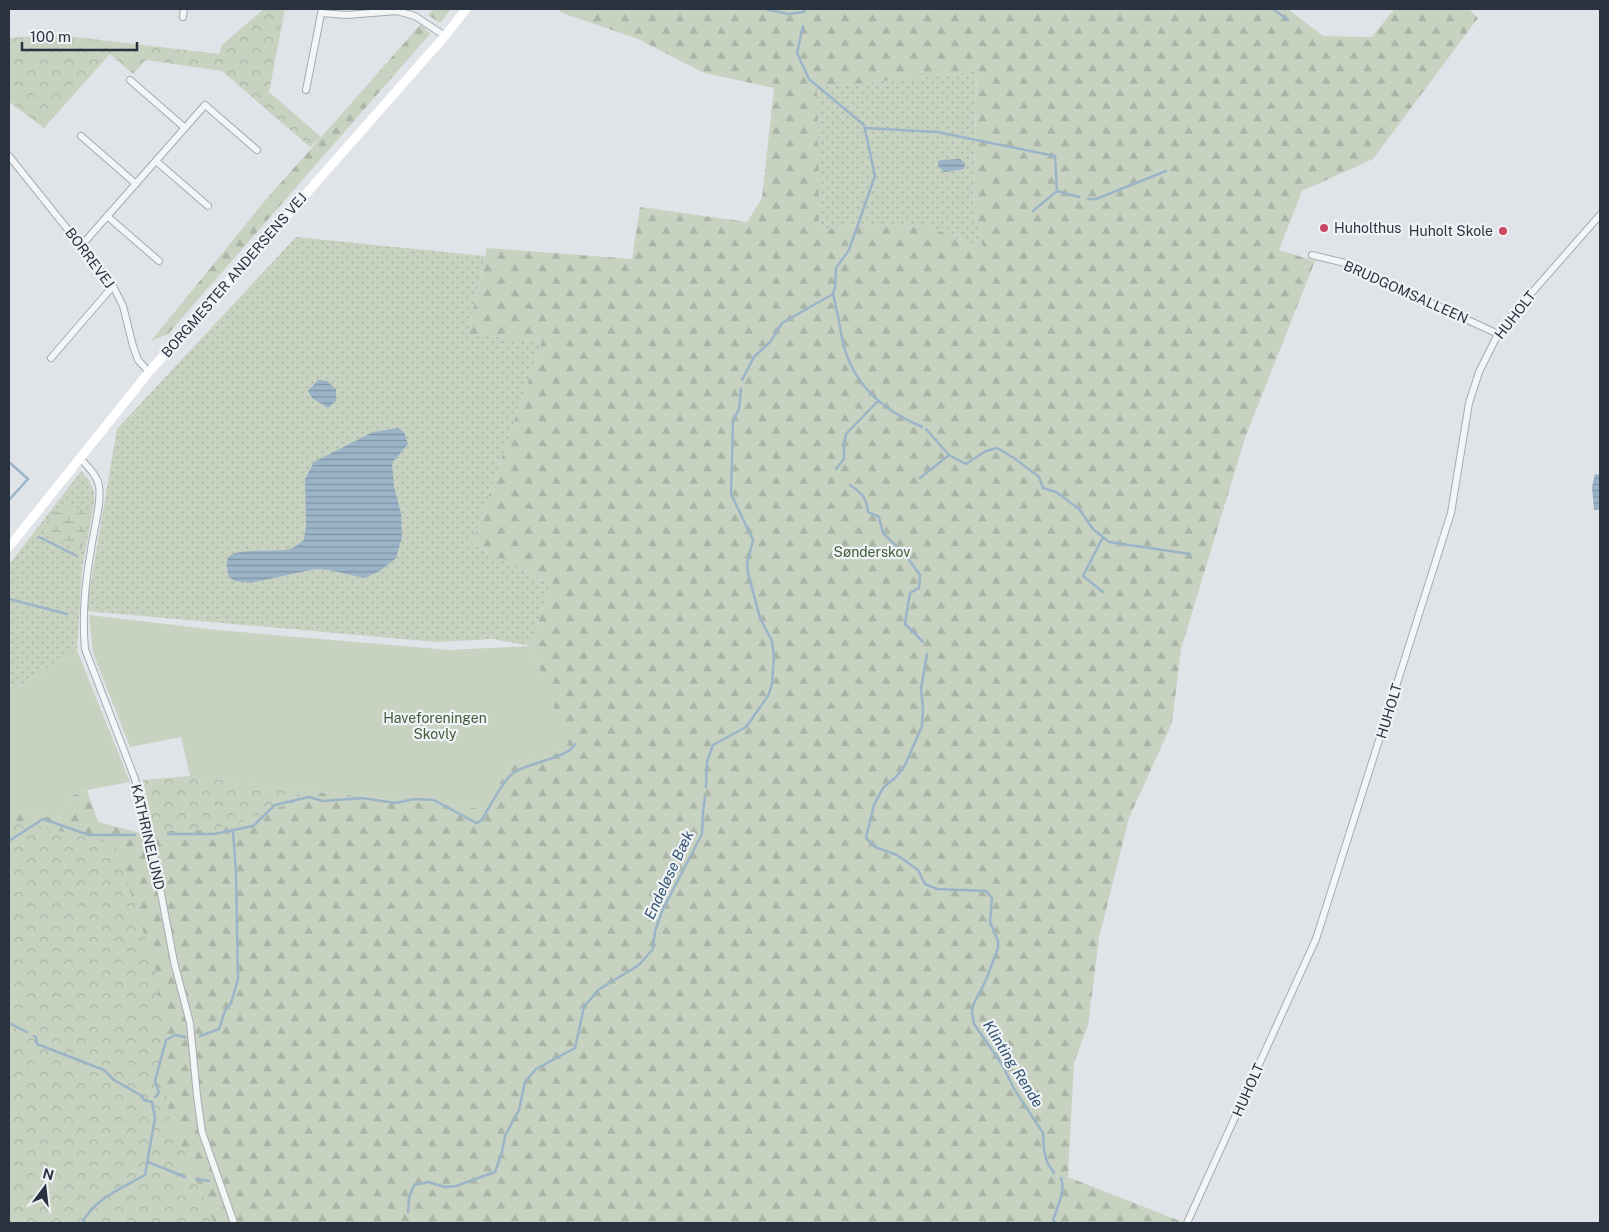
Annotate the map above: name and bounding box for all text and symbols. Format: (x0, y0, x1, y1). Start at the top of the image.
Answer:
scale bar (22, 20, 138, 52)
text: 100 m (30, 28, 71, 45)
street label: BORGMESTER ANDERSENS VEJ (158, 190, 310, 360)
place label: Huholthus (1334, 220, 1401, 236)
marker: Huholthus (1318, 222, 1330, 234)
place label: Huholt Skole (1409, 223, 1493, 239)
street label: BORREVEJ (62, 225, 118, 291)
marker: Huholt Skole (1497, 225, 1509, 237)
street label: BRUDGOMSALLEEN (1341, 257, 1471, 327)
street label: HUHOLT (1491, 288, 1539, 342)
park label: Sønderskov (834, 544, 910, 560)
street label: HUHOLT (1373, 682, 1405, 740)
park label: Haveforeningen Skovly (383, 710, 487, 742)
street label: KATHRINELUND (128, 783, 168, 891)
water label: Endeløse Bæk (641, 827, 697, 922)
water label: Klinting Rende (980, 1017, 1047, 1110)
street label: HUHOLT (1229, 1061, 1267, 1119)
north arrow (20, 1162, 70, 1212)
text: N (41, 1165, 56, 1184)

